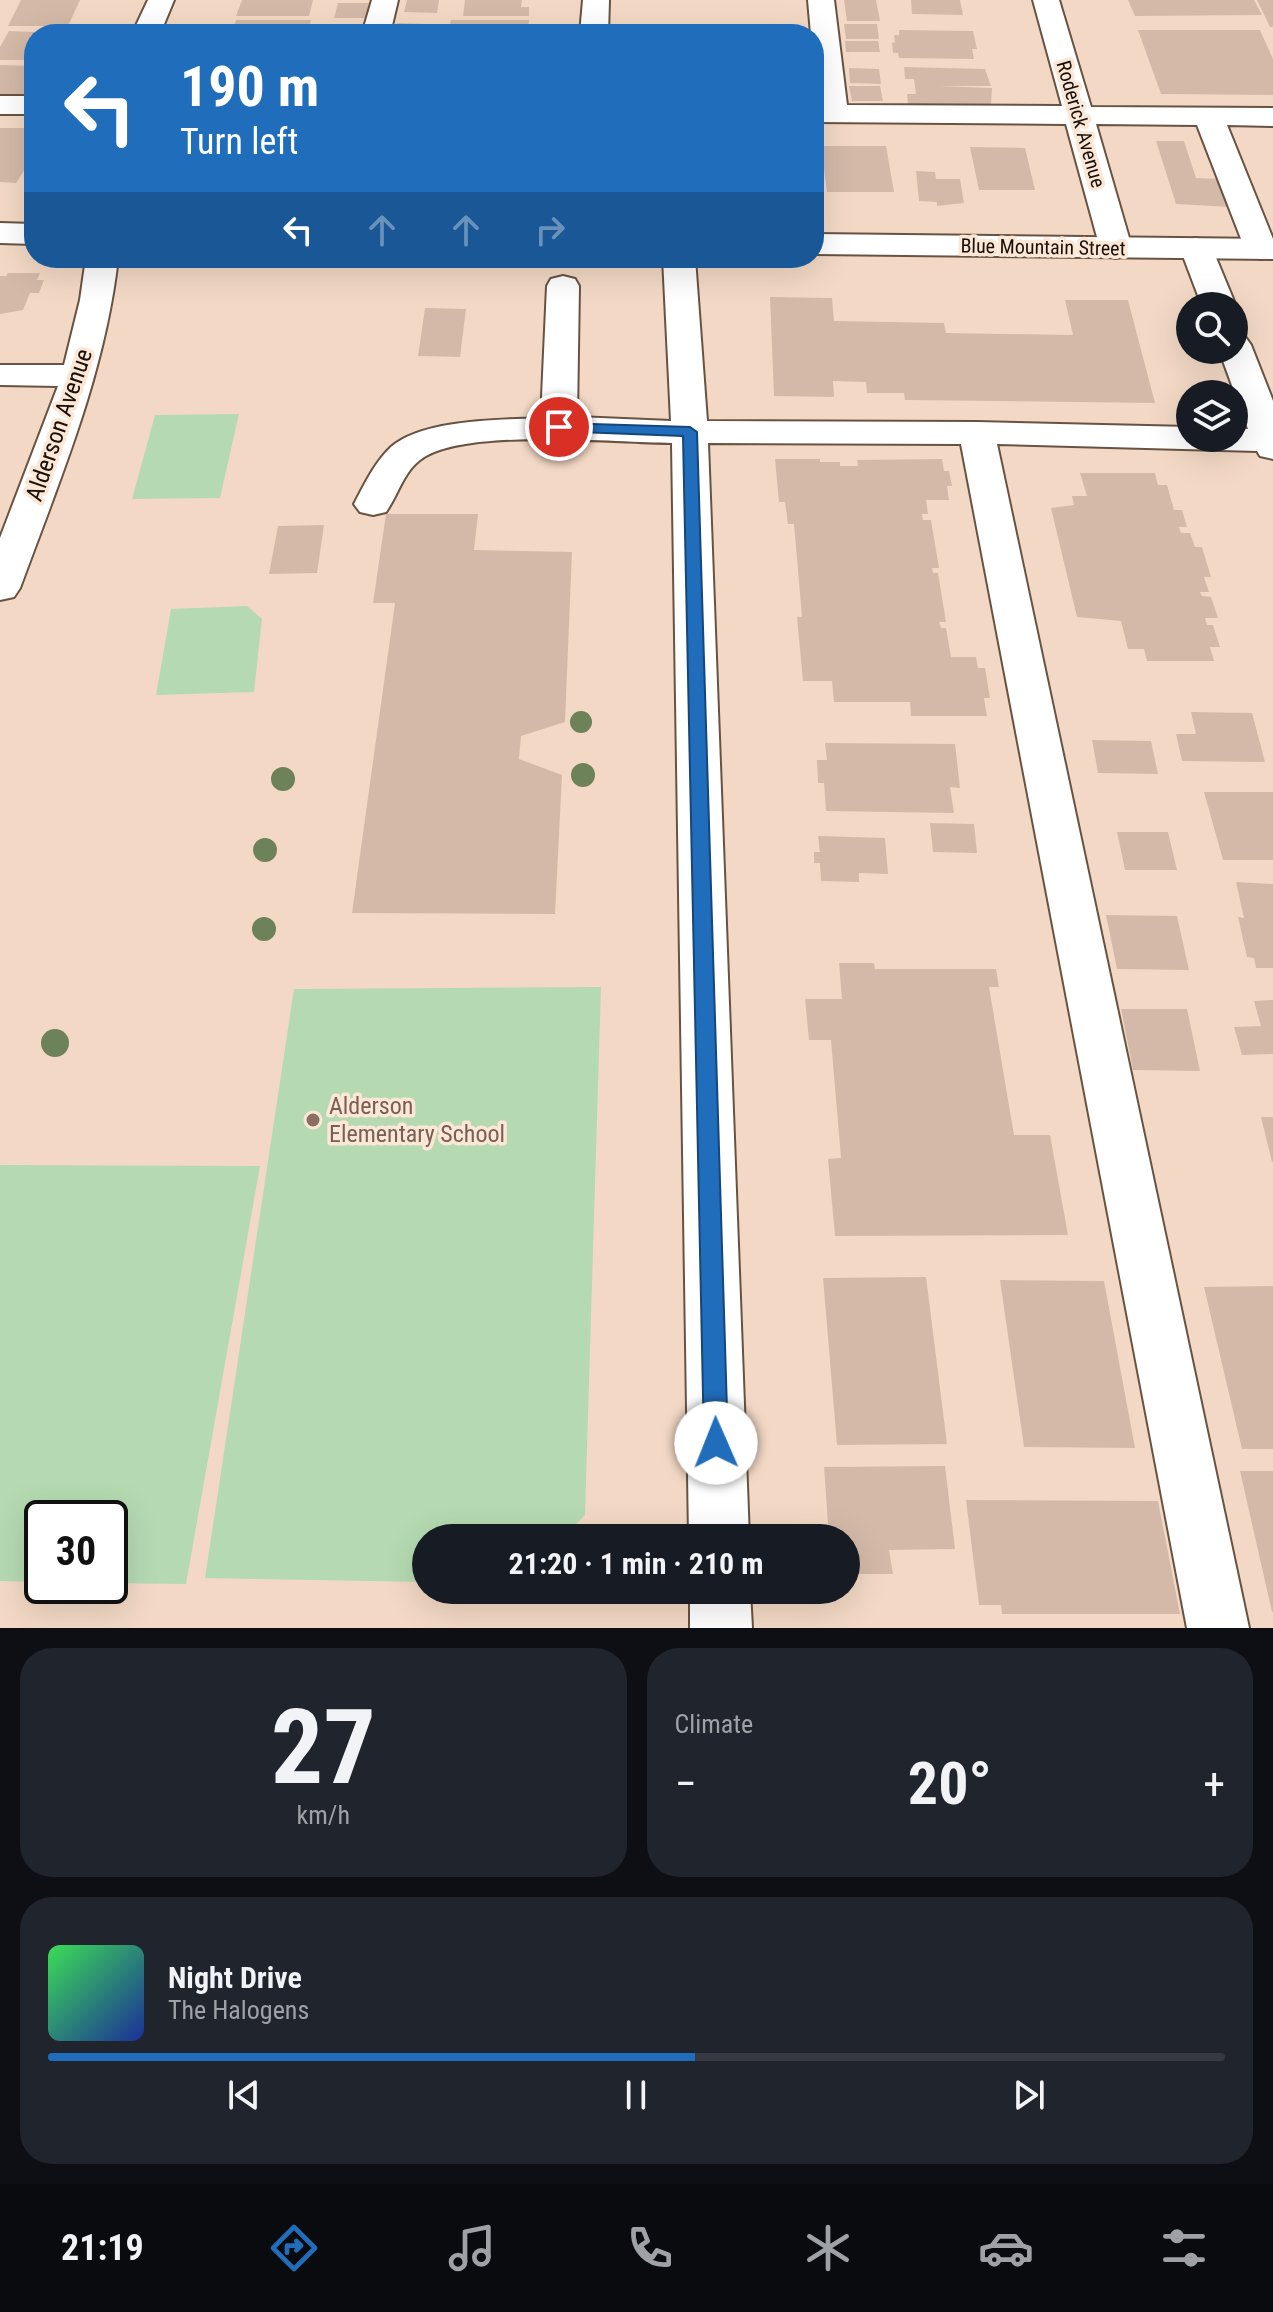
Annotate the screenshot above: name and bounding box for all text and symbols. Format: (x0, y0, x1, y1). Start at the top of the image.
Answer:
text: 190 m (180, 54, 319, 120)
icon: left (48, 56, 152, 160)
street label: Roderick Avenue (1051, 58, 1111, 190)
text: Turn left (180, 121, 298, 163)
icon: left (276, 208, 320, 252)
icon: ahead (360, 208, 404, 252)
icon: ahead (444, 208, 488, 252)
icon: right (528, 208, 572, 252)
street label: Blue Mountain Street (960, 234, 1126, 260)
map controls (1176, 292, 1248, 452)
button: search (1176, 292, 1248, 364)
street label: Alderson Avenue (20, 345, 98, 505)
button: layers (1176, 380, 1248, 452)
pin (525, 393, 593, 461)
icon: arrive (537, 405, 581, 449)
place label: Alderson Elementary School (329, 1092, 505, 1148)
marker: Alderson Elementary School (304, 1111, 322, 1129)
position arrow (674, 1401, 758, 1485)
speed limit sign: 30 (24, 1500, 128, 1604)
text: 21:20 · 1 min · 210 m (509, 1546, 763, 1581)
text: 27 (271, 1687, 376, 1808)
text: Climate (675, 1709, 753, 1739)
text: 20° (908, 1748, 992, 1819)
text: − (675, 1758, 697, 1810)
text: + (1203, 1758, 1225, 1810)
text: km/h (297, 1800, 350, 1830)
text: Night Drive (168, 1960, 302, 1995)
text: The Halogens (168, 1995, 309, 2025)
icon: previous (222, 2073, 266, 2117)
icon: pause (614, 2073, 658, 2117)
icon: next (1007, 2073, 1051, 2117)
icon: directions (266, 2220, 322, 2276)
icon: music (444, 2220, 500, 2276)
icon: phone (622, 2220, 678, 2276)
icon: climate (800, 2220, 856, 2276)
icon: car (978, 2220, 1034, 2276)
icon: filters (1156, 2220, 1212, 2276)
text: 21:19 (61, 2227, 144, 2269)

